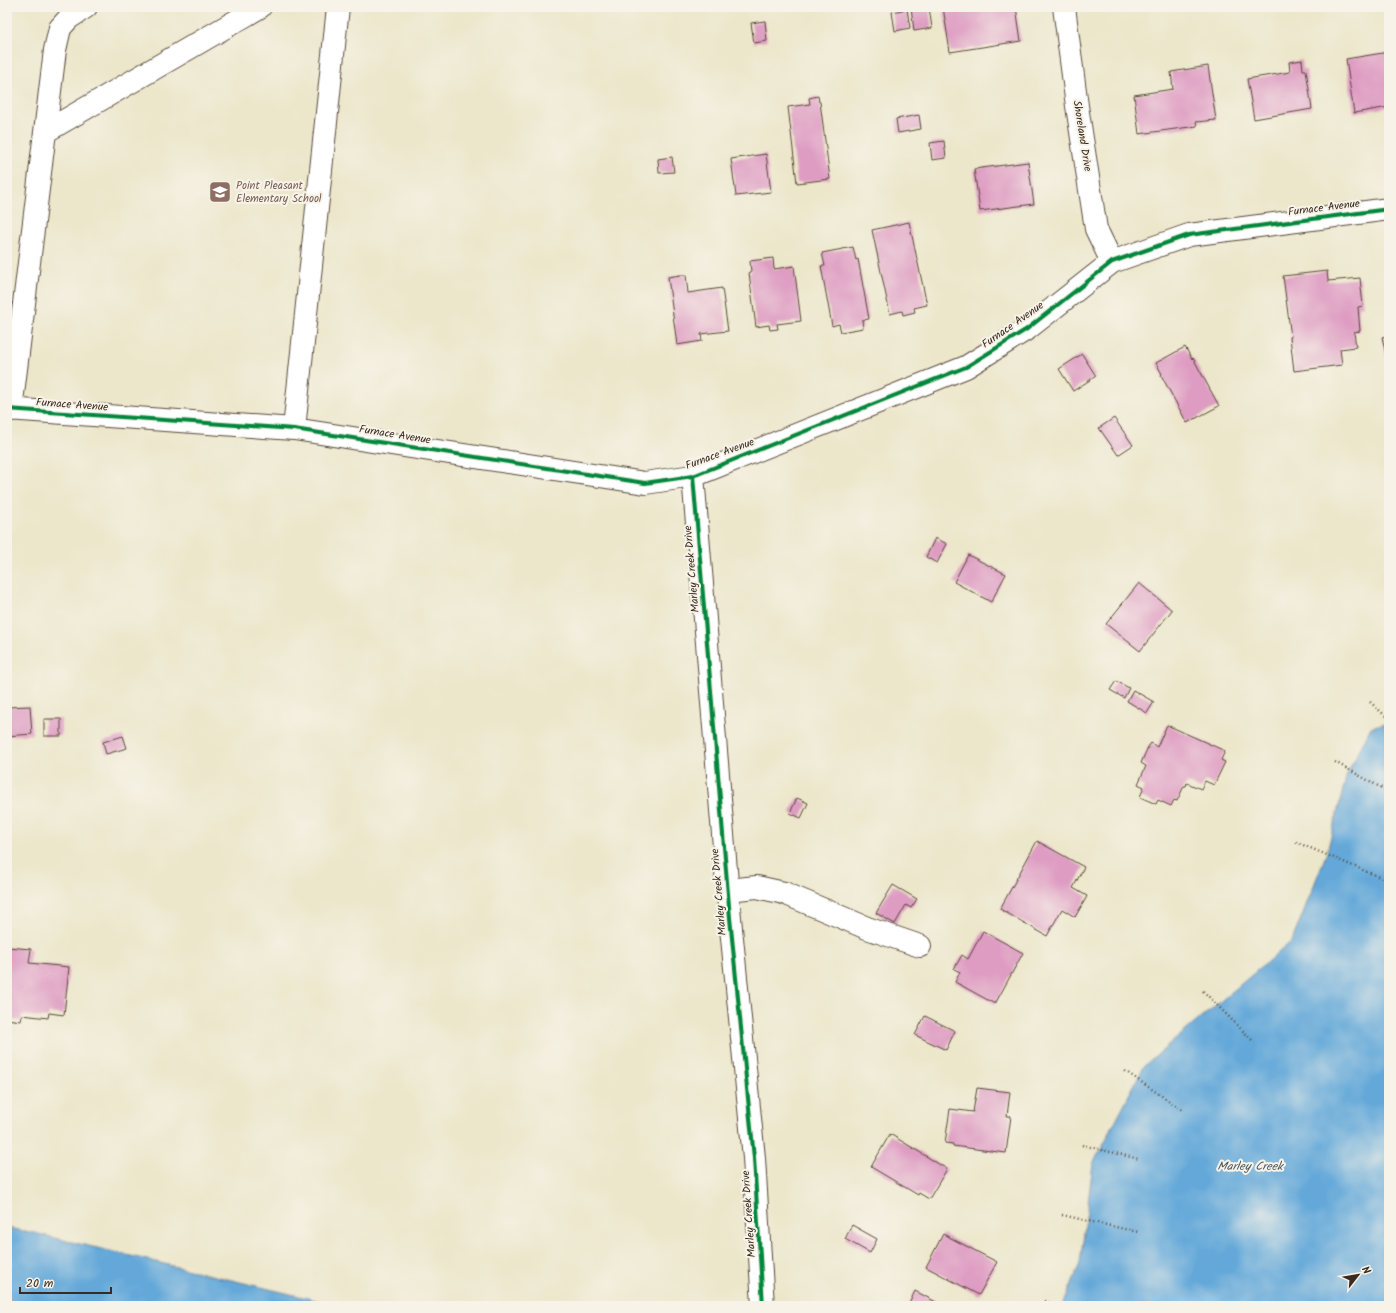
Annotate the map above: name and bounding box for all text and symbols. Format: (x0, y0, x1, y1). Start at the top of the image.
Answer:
street label: Shoreland Drive (1067, 99, 1097, 173)
place label: Point Pleasant Elementary School (236, 177, 322, 208)
school or university icon: Point Pleasant Elementary School (207, 179, 233, 205)
street label: Furnace Avenue (1287, 195, 1361, 221)
street label: Furnace Avenue (978, 297, 1048, 353)
street label: Furnace Avenue (35, 393, 109, 417)
street label: Furnace Avenue (358, 420, 432, 450)
street label: Furnace Avenue (683, 433, 757, 475)
street label: Marley Creek Drive (679, 525, 705, 613)
street label: Marley Creek Drive (706, 848, 732, 936)
water label: Marley Creek (1217, 1157, 1285, 1176)
street label: Marley Creek Drive (737, 1170, 761, 1258)
north arrow (1338, 1255, 1378, 1295)
text: N (1356, 1263, 1375, 1278)
scale bar (20, 1269, 111, 1295)
text: 20 m (26, 1274, 54, 1293)

